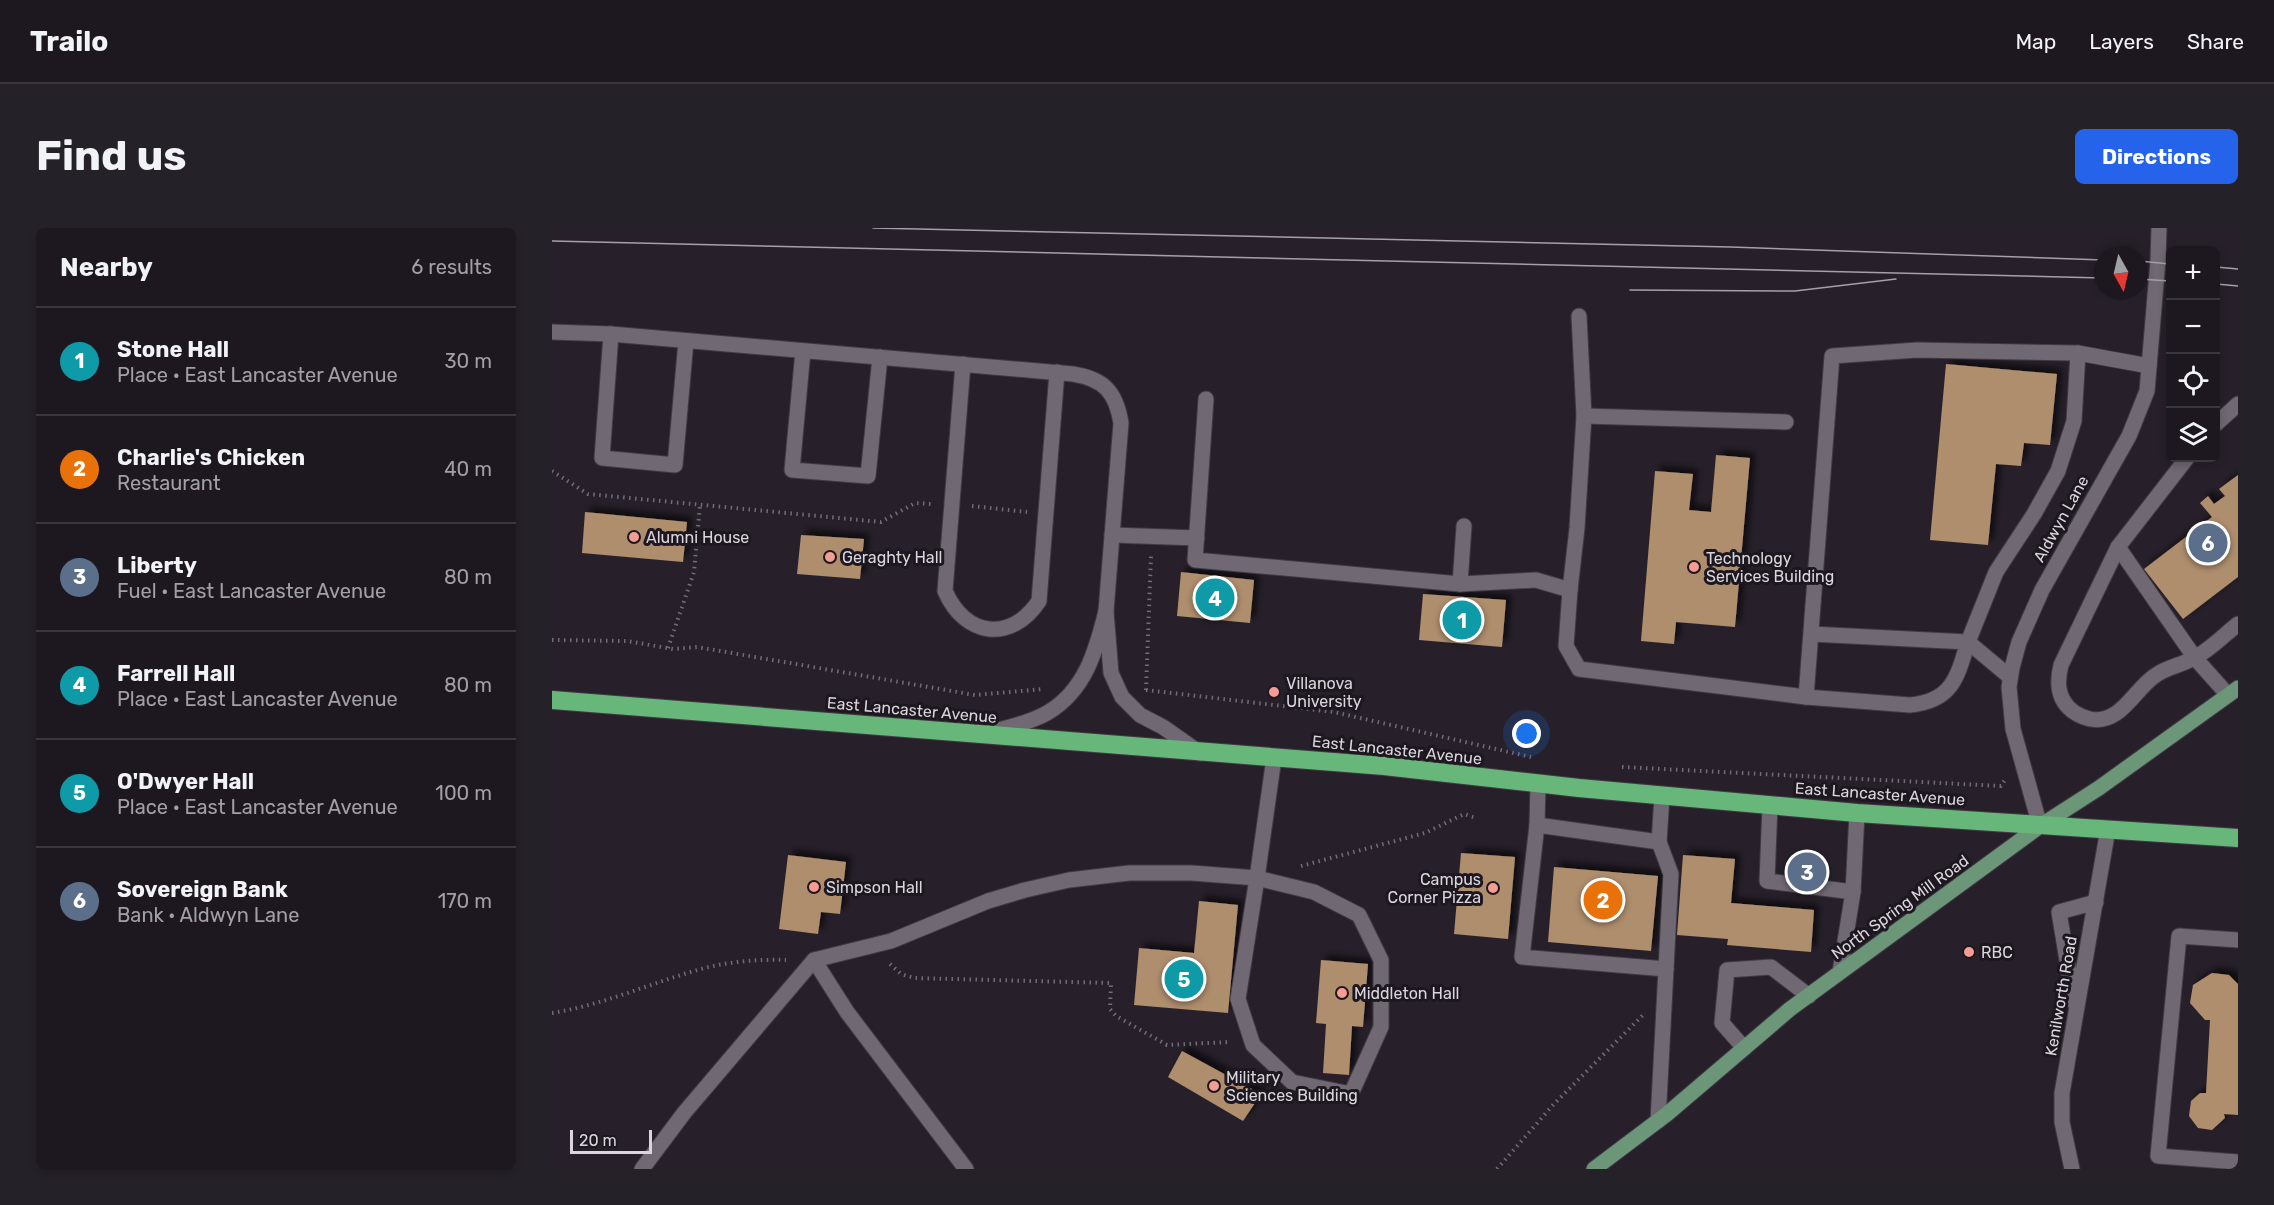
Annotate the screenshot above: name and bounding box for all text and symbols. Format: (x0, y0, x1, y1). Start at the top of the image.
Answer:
text: Trailo (30, 25, 108, 58)
text: Map (2015, 29, 2056, 54)
text: Layers (2089, 29, 2154, 54)
text: Share (2187, 29, 2244, 54)
button: Directions (2075, 129, 2238, 184)
text: Find us (36, 131, 187, 181)
north arrow (2094, 246, 2148, 300)
map controls (2166, 246, 2220, 462)
button: + (2166, 246, 2220, 300)
text: Nearby (60, 252, 153, 283)
text: 6 results (411, 255, 492, 279)
button: − (2166, 300, 2220, 354)
text: Stone Hall (117, 336, 229, 363)
text: 1 (75, 349, 84, 373)
text: 30 m (445, 349, 492, 373)
button: locate (2166, 354, 2220, 408)
text: Place · East Lancaster Avenue (117, 363, 398, 387)
button: layers (2166, 408, 2220, 462)
text: Charlie's Chicken (117, 444, 305, 471)
text: 2 (73, 457, 86, 481)
text: 40 m (444, 457, 492, 481)
text: Restaurant (117, 471, 221, 495)
street label: Aldwyn Lane (2029, 472, 2093, 566)
pin: 6 (2188, 520, 2228, 566)
place label: Alumni House (646, 528, 749, 547)
marker: Alumni House (627, 530, 641, 544)
place label: Geraghty Hall (842, 548, 942, 567)
place label: Technology Services Building (1706, 549, 1834, 586)
marker: Geraghty Hall (823, 550, 837, 564)
text: Liberty (117, 552, 197, 579)
marker: Technology Services Building (1687, 560, 1701, 574)
text: 3 (73, 565, 86, 589)
text: 80 m (444, 565, 492, 589)
pin: 4 (1196, 576, 1234, 620)
text: Fuel · East Lancaster Avenue (117, 579, 386, 603)
pin: 1 (1442, 598, 1482, 642)
text: Farrell Hall (117, 660, 235, 687)
text: 4 (73, 673, 86, 697)
text: 80 m (444, 673, 492, 697)
place label: Villanova University (1286, 674, 1362, 711)
marker: Villanova University (1267, 685, 1281, 699)
text: Place · East Lancaster Avenue (117, 687, 398, 711)
street label: East Lancaster Avenue (826, 693, 998, 727)
your location (1512, 719, 1541, 748)
street label: East Lancaster Avenue (1311, 732, 1483, 768)
text: O'Dwyer Hall (117, 768, 254, 795)
street label: East Lancaster Avenue (1794, 779, 1966, 809)
text: 5 (73, 781, 86, 805)
text: 100 m (435, 781, 492, 805)
text: Place · East Lancaster Avenue (117, 795, 398, 819)
pin: 3 (1788, 850, 1826, 894)
street label: North Spring Mill Road (1828, 851, 1972, 963)
place label: Campus Corner Pizza (1388, 870, 1481, 907)
text: Sovereign Bank (117, 876, 288, 903)
place label: Simpson Hall (826, 878, 923, 897)
pin: 2 (1584, 878, 1622, 922)
marker: Simpson Hall (807, 880, 821, 894)
marker: Campus Corner Pizza (1486, 881, 1500, 895)
text: 6 (73, 889, 86, 913)
text: 170 m (438, 889, 492, 913)
text: Bank · Aldwyn Lane (117, 903, 299, 927)
street label: Kenilworth Road (2041, 935, 2081, 1057)
place label: RBC (1981, 943, 2013, 962)
marker: RBC (1962, 945, 1976, 959)
pin: 5 (1164, 956, 1204, 1002)
place label: Middleton Hall (1354, 984, 1460, 1003)
marker: Middleton Hall (1335, 986, 1349, 1000)
place label: Military Sciences Building (1226, 1068, 1358, 1105)
marker: Military Sciences Building (1207, 1079, 1221, 1093)
scale bar (570, 1127, 652, 1154)
text: 20 m (579, 1131, 617, 1150)

